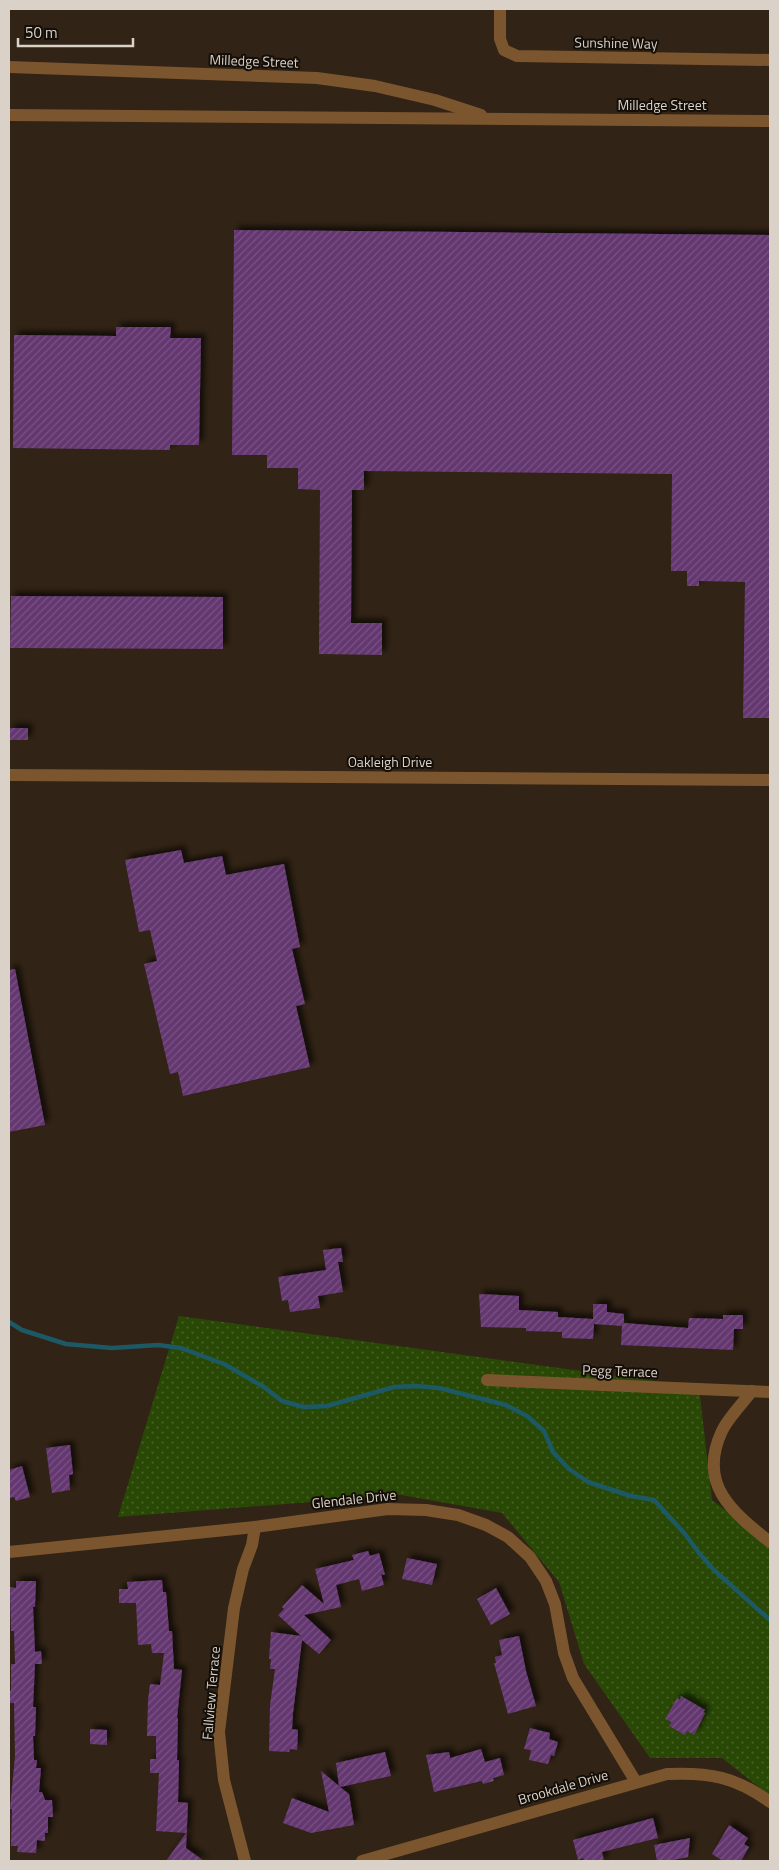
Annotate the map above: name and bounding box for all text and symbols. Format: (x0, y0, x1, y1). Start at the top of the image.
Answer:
scale bar (18, 15, 132, 47)
text: 50 m (25, 21, 58, 44)
street label: Sunshine Way (574, 31, 658, 54)
street label: Milledge Street (209, 48, 299, 73)
street label: Milledge Street (617, 94, 707, 115)
street label: Oakleigh Drive (348, 751, 432, 772)
street label: Pegg Terrace (582, 1359, 658, 1382)
street label: Glendale Drive (311, 1484, 397, 1513)
street label: Fallview Terrace (196, 1645, 225, 1741)
street label: Brookdale Drive (515, 1764, 610, 1809)

